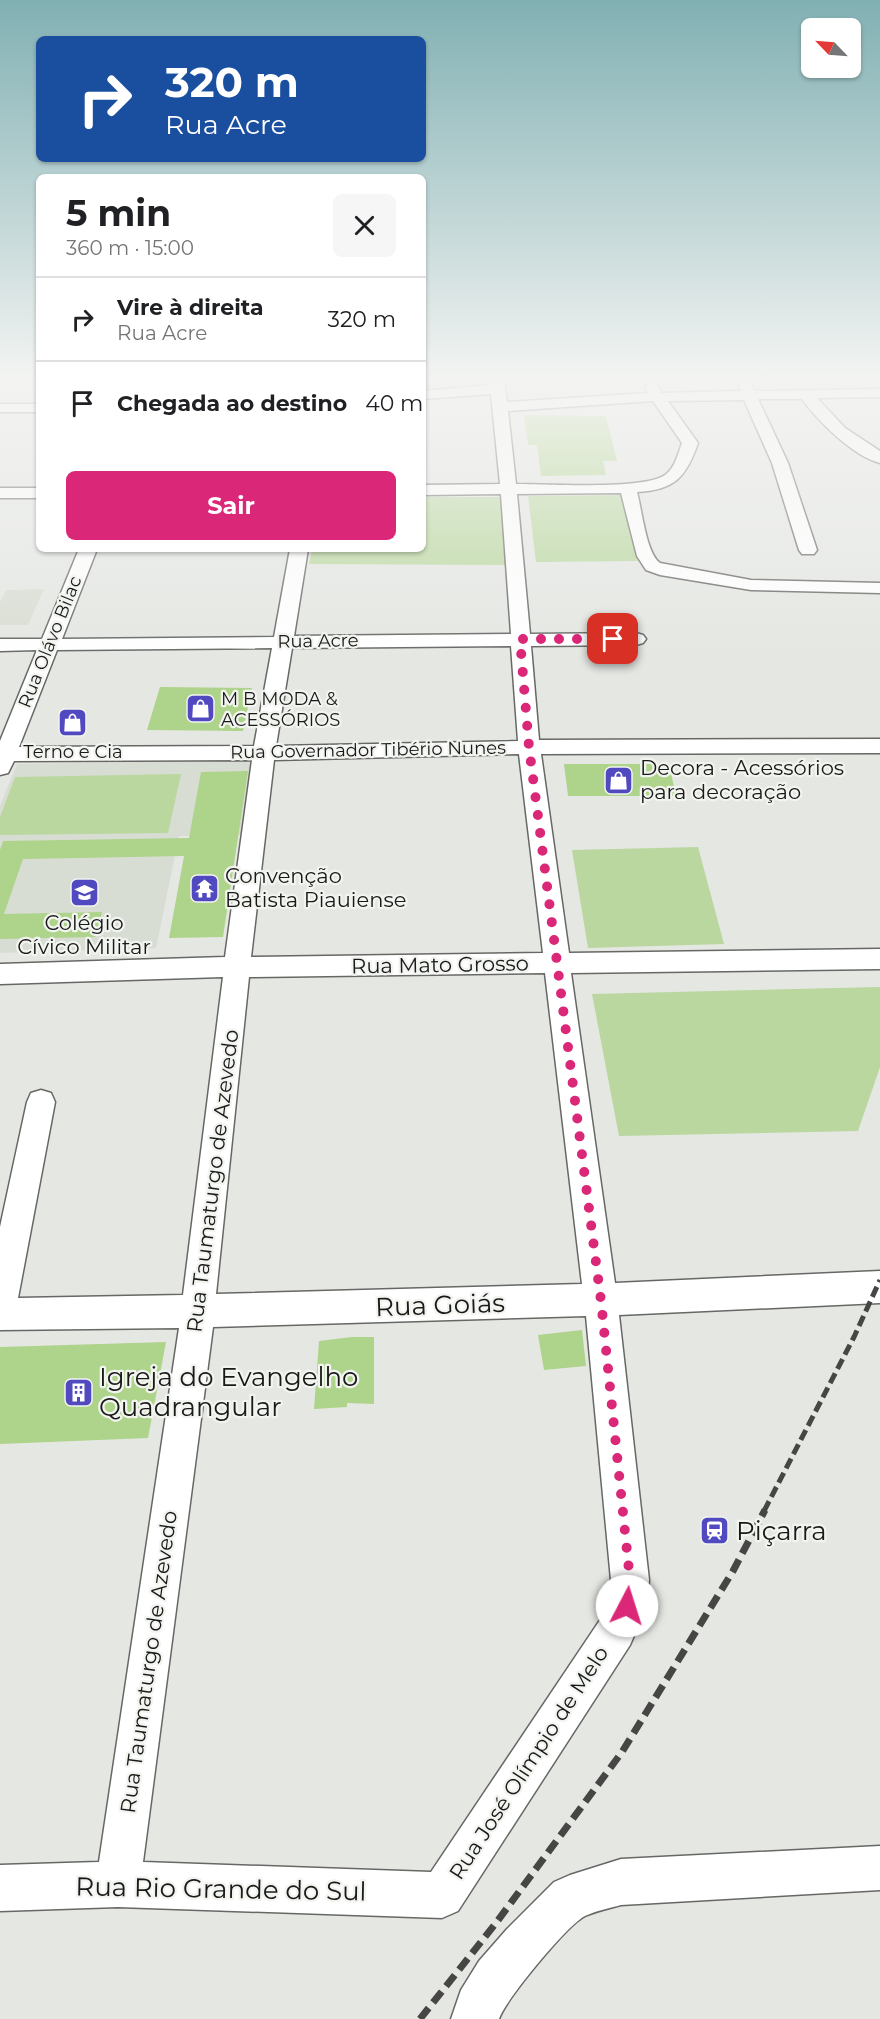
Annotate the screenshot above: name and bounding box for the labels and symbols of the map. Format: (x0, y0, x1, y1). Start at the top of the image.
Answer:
north arrow (801, 18, 861, 78)
street label: Rua Olávo Bilac (14, 573, 86, 711)
pin (587, 613, 638, 664)
street label: Rua Acre (277, 629, 359, 653)
place label: M B MODA & ACESSÓRIOS (221, 688, 340, 731)
shop icon: M B MODA & ACESSÓRIOS (184, 693, 216, 725)
shop icon: Terno e Cia (57, 707, 89, 739)
street label: Rua Governador Tibério Nunes (230, 737, 506, 763)
place label: Terno e Cia (23, 741, 123, 763)
place label: Decora - Acessórios para decoração (640, 755, 844, 804)
shop icon: Decora - Acessórios para decoração (603, 764, 635, 796)
place label: Convenção Batista Piauiense (225, 863, 406, 912)
temple icon: Convenção Batista Piauiense (188, 872, 220, 904)
school or university icon: Colégio Cívico Militar (68, 876, 100, 908)
place label: Colégio Cívico Militar (17, 910, 151, 959)
street label: Rua Mato Grosso (351, 950, 529, 979)
street label: Rua Taumaturgo de Azevedo (181, 1028, 244, 1334)
street label: Rua Goiás (375, 1287, 505, 1323)
place label: Igreja do Evangelho Quadrangular (99, 1361, 358, 1423)
building icon: Igreja do Evangelho Quadrangular (62, 1376, 94, 1408)
street label: Rua Taumaturgo de Azevedo (115, 1509, 182, 1815)
station icon: Piçarra (699, 1515, 731, 1547)
place label: Piçarra (736, 1515, 827, 1547)
position arrow (595, 1574, 659, 1638)
street label: Rua José Olímpio de Melo (444, 1641, 613, 1884)
street label: Rua Rio Grande do Sul (75, 1870, 367, 1908)

